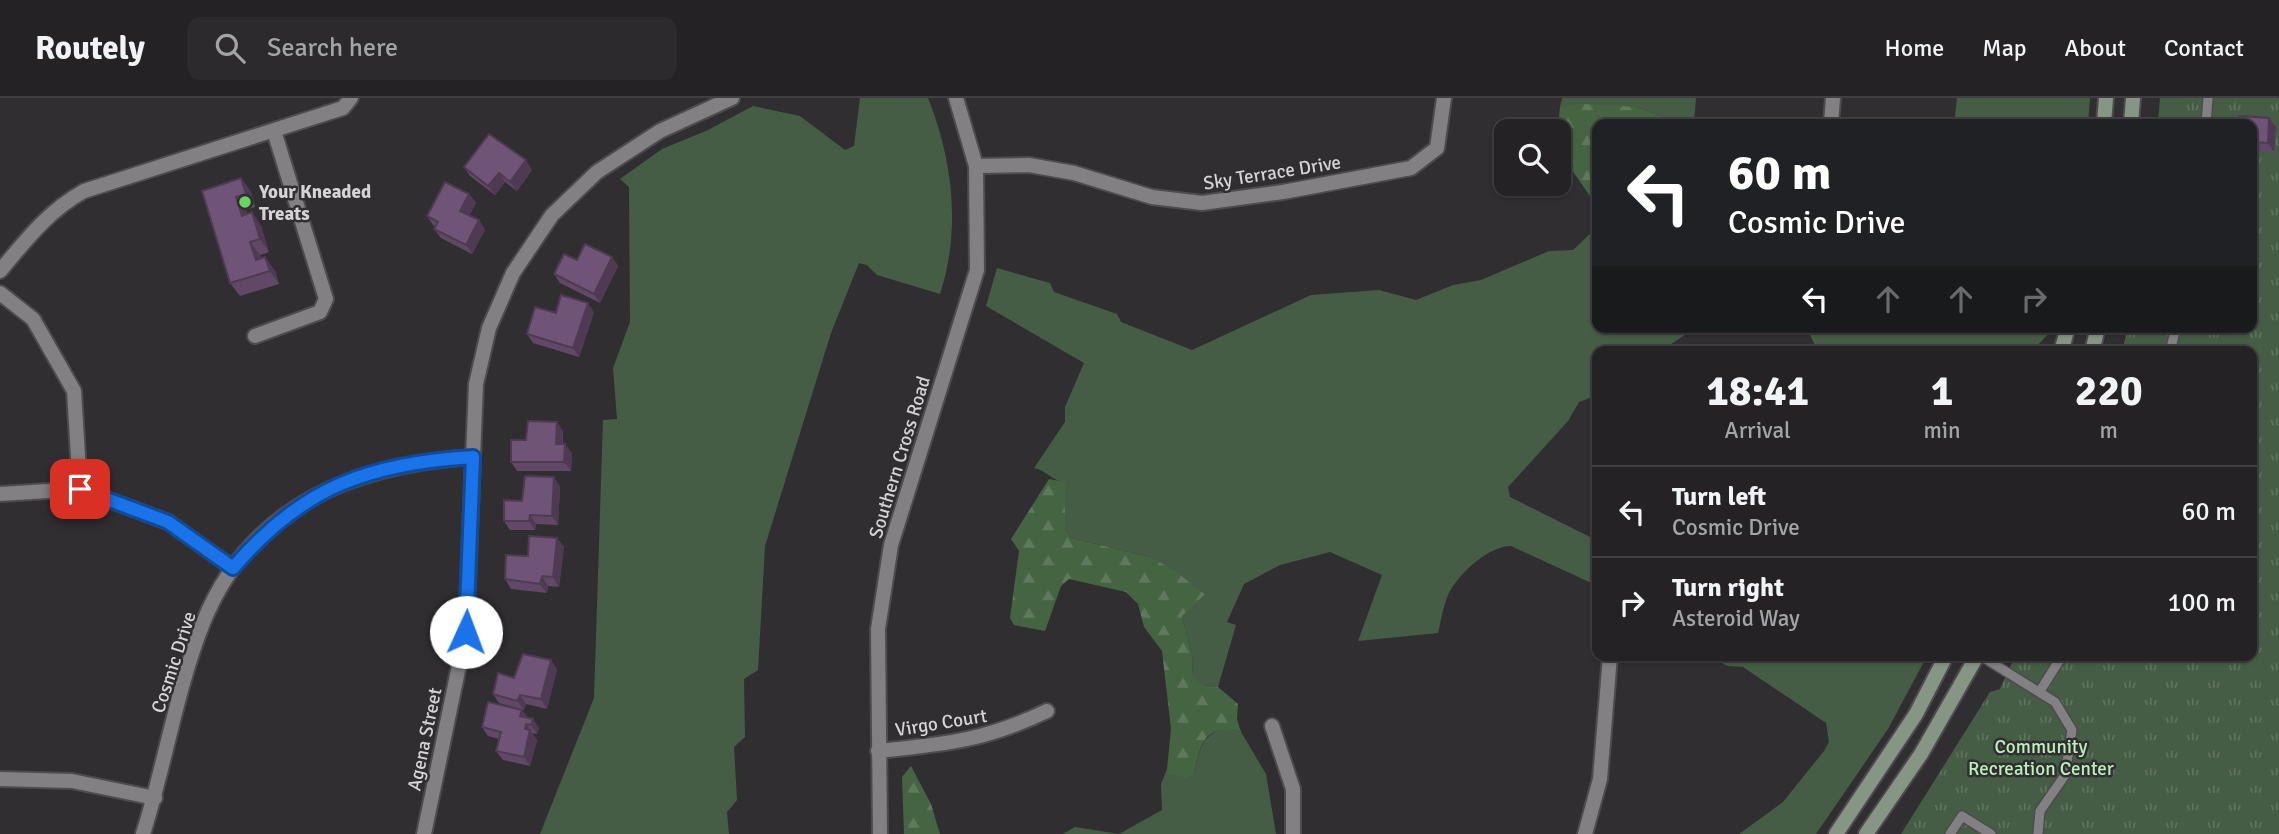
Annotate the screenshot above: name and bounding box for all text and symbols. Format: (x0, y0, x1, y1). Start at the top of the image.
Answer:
search box (187, 17, 677, 80)
text: Routely (35, 28, 145, 69)
icon: search (211, 29, 249, 67)
text: Search here (267, 32, 398, 64)
text: Home (1884, 33, 1944, 63)
text: Map (1982, 33, 2027, 63)
text: About (2065, 33, 2126, 63)
text: Contact (2164, 33, 2244, 63)
map controls (1494, 119, 1571, 196)
button: search (1494, 119, 1571, 196)
text: 60 m (1728, 143, 1831, 203)
icon: left (1613, 147, 1704, 238)
street label: Sky Terrace Drive (1202, 150, 1343, 196)
place label: Your Kneaded Treats (258, 180, 371, 226)
marker: Your Kneaded Treats (237, 194, 253, 210)
text: Cosmic Drive (1728, 203, 1906, 242)
icon: left (1796, 280, 1834, 318)
icon: ahead (1869, 280, 1907, 318)
icon: ahead (1942, 280, 1980, 318)
icon: right (2015, 280, 2053, 318)
text: 18:41 (1706, 366, 1809, 417)
text: 1 (1931, 366, 1953, 417)
text: 220 (2075, 366, 2143, 417)
street label: Southern Cross Road (864, 373, 936, 541)
text: Arrival (1725, 416, 1791, 445)
text: min (1923, 416, 1961, 445)
text: m (2100, 416, 2118, 445)
pin (50, 459, 110, 519)
icon: arrive (61, 470, 99, 508)
text: Turn left (1672, 481, 1766, 513)
icon: left (1613, 493, 1651, 531)
text: 60 m (2181, 496, 2236, 528)
text: Cosmic Drive (1672, 513, 1800, 542)
text: Turn right (1672, 572, 1784, 604)
icon: right (1613, 584, 1651, 622)
text: 100 m (2167, 587, 2236, 619)
position arrow (429, 595, 503, 669)
text: Asteroid Way (1672, 604, 1800, 633)
street label: Cosmic Drive (146, 608, 202, 716)
street label: Agena Street (402, 685, 448, 793)
street label: Virgo Court (894, 704, 989, 742)
park label: Community Recreation Center (1968, 735, 2114, 781)

